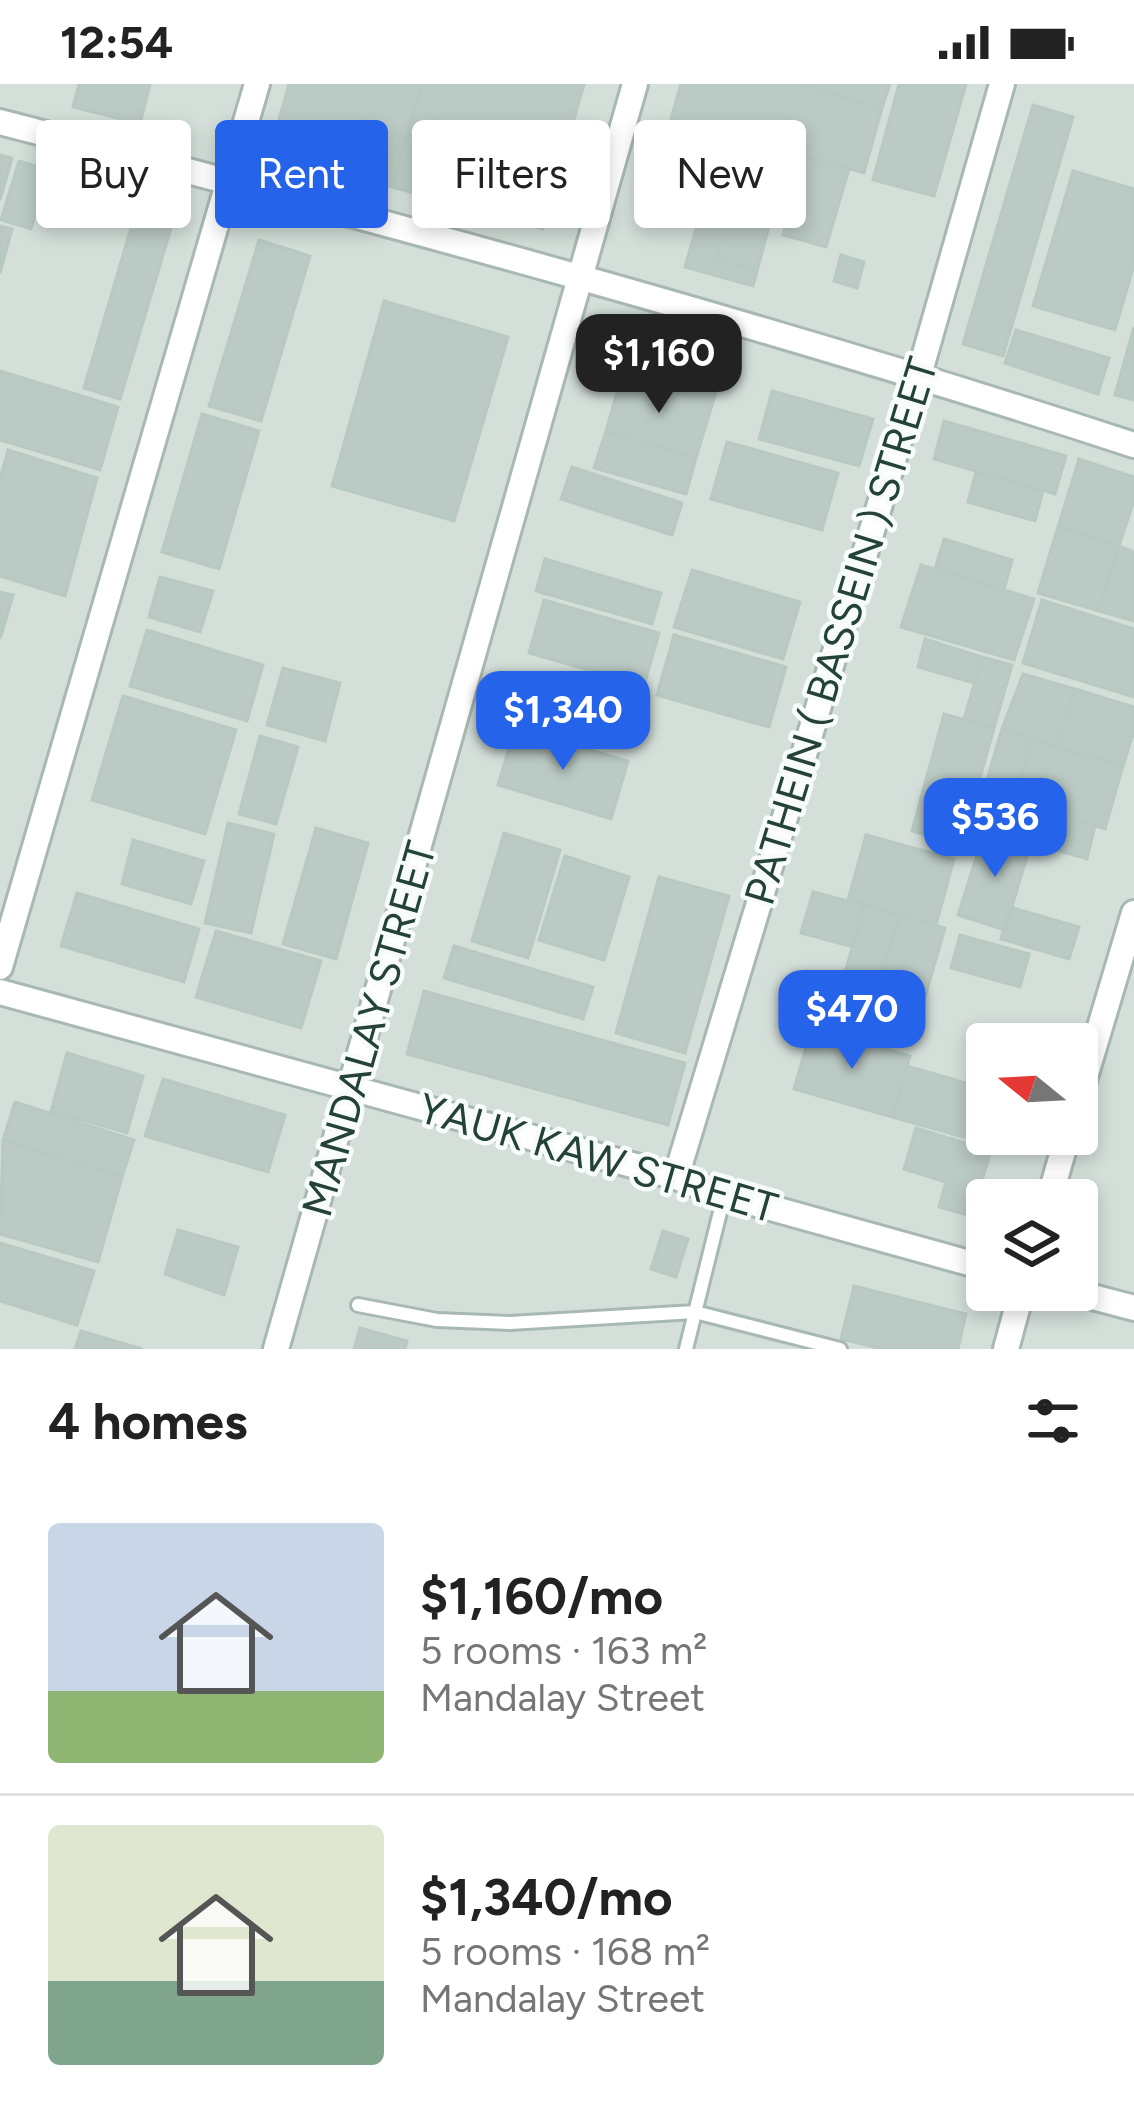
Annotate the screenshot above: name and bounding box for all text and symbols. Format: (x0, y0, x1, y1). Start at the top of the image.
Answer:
text: 12:54 (60, 15, 173, 69)
chip: Buy (36, 120, 191, 228)
chip: Rent (215, 120, 388, 228)
chip: Filters (412, 120, 610, 228)
chip: New (634, 120, 806, 228)
pin: $1,160 (561, 314, 757, 416)
text: $1,160 (603, 329, 715, 376)
street label: PATHEIN ( BASSEIN ) STREET (733, 351, 949, 911)
pin: $1,340 (465, 671, 661, 773)
text: $1,340 (503, 686, 623, 733)
pin: $536 (924, 778, 1066, 880)
text: $536 (951, 793, 1039, 840)
street label: MANDALAY STREET (291, 836, 447, 1222)
pin: $470 (781, 970, 923, 1072)
text: $470 (805, 985, 899, 1032)
north arrow (966, 1023, 1098, 1155)
map controls (966, 1023, 1098, 1311)
street label: YAUK KAW STREET (413, 1082, 783, 1234)
button: layers (966, 1179, 1098, 1311)
icon: filters (1020, 1388, 1086, 1454)
text: 4 homes (48, 1391, 248, 1452)
text: $1,160/mo (420, 1566, 663, 1627)
icon: home (144, 1571, 288, 1715)
text: 5 rooms · 163 m² (420, 1627, 707, 1674)
text: Mandalay Street (420, 1674, 705, 1721)
text: $1,340/mo (420, 1867, 673, 1928)
icon: home (144, 1873, 288, 2017)
text: 5 rooms · 168 m² (420, 1928, 710, 1975)
text: Mandalay Street (420, 1975, 705, 2022)

